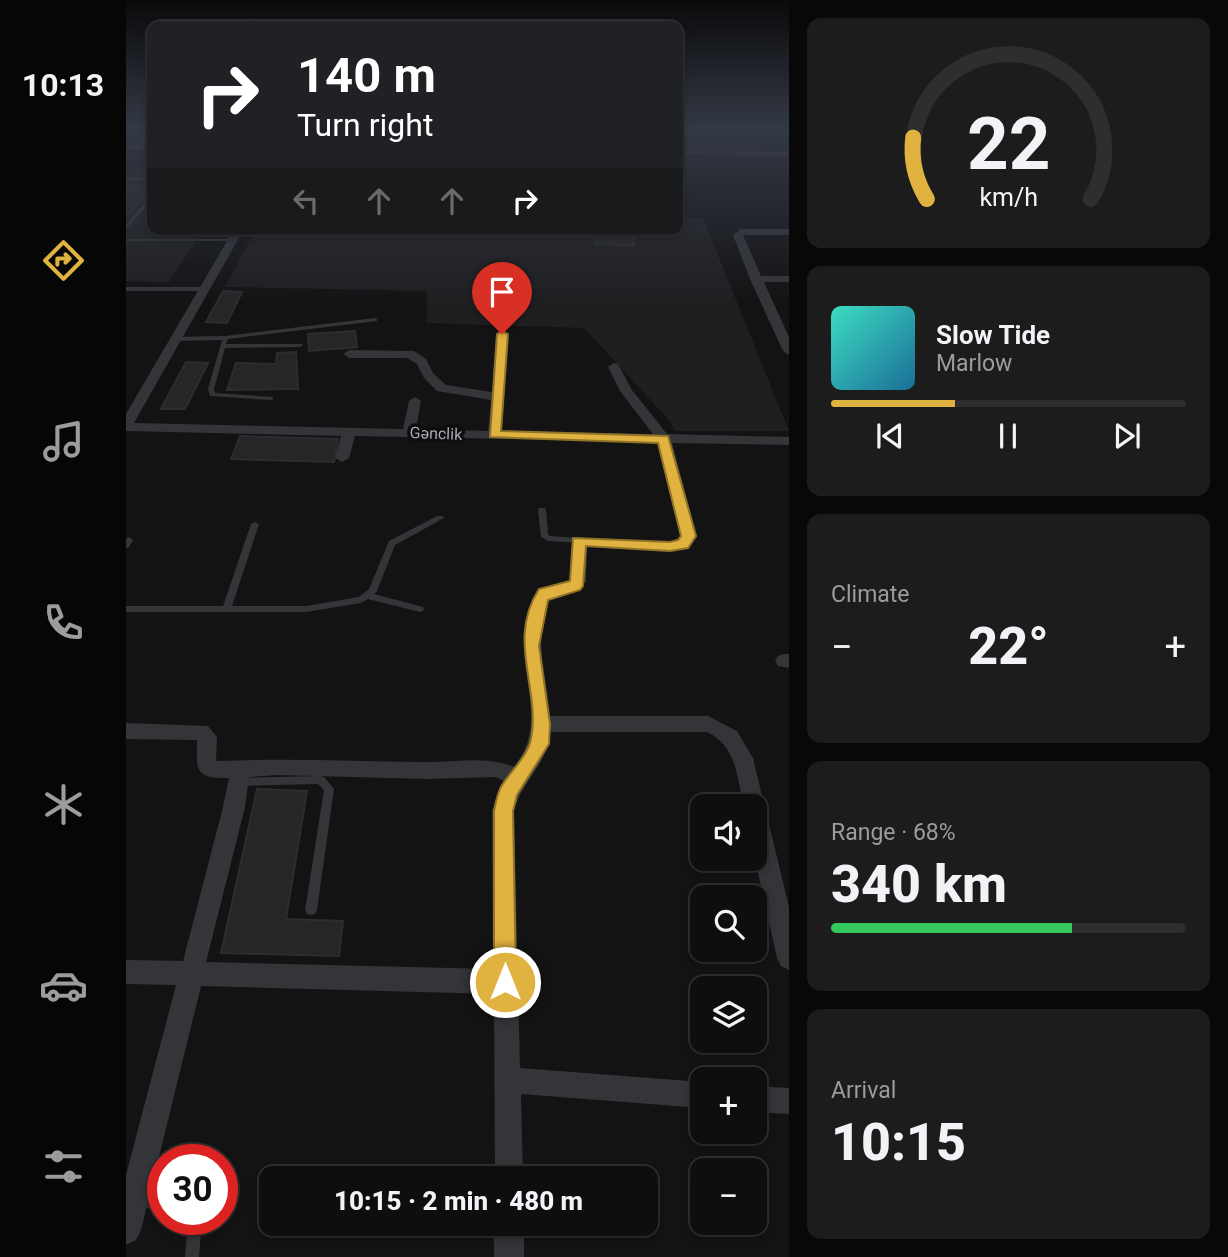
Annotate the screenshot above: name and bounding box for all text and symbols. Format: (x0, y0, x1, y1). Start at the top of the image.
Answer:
text: 140 m (297, 47, 436, 104)
icon: right (182, 49, 273, 140)
text: 10:13 (22, 66, 104, 104)
text: 22 (967, 101, 1050, 187)
text: Turn right (297, 106, 433, 144)
icon: left (287, 182, 325, 220)
icon: ahead (360, 182, 398, 220)
icon: ahead (433, 182, 471, 220)
icon: right (506, 182, 544, 220)
text: km/h (979, 183, 1038, 212)
icon: directions (39, 236, 88, 285)
pin (472, 262, 532, 334)
icon: arrive (483, 273, 521, 311)
text: Slow Tide (936, 320, 1050, 350)
text: Marlow (936, 350, 1012, 377)
icon: music (39, 417, 88, 466)
icon: previous (871, 417, 909, 455)
icon: pause (989, 417, 1027, 455)
icon: next (1108, 417, 1146, 455)
street label: Gənclik (409, 423, 463, 444)
text: Climate (831, 581, 910, 608)
icon: phone (39, 598, 88, 647)
text: 22° (968, 616, 1049, 677)
text: − (831, 625, 853, 669)
text: + (1164, 625, 1186, 669)
icon: climate (39, 780, 88, 829)
map controls (690, 794, 767, 1235)
button: sound (690, 794, 767, 871)
text: Range · 68% (831, 819, 956, 846)
text: 340 km (831, 854, 1007, 915)
button: search (690, 885, 767, 962)
position arrow (468, 945, 542, 1019)
icon: car (39, 961, 88, 1010)
button: layers (690, 976, 767, 1053)
button: + (690, 1067, 767, 1144)
text: Arrival (831, 1077, 896, 1104)
text: 10:15 (831, 1112, 966, 1173)
icon: filters (39, 1142, 88, 1191)
speed limit sign: 30 (147, 1144, 238, 1235)
button: − (690, 1158, 767, 1235)
text: 10:15 · 2 min · 480 m (334, 1186, 583, 1216)

